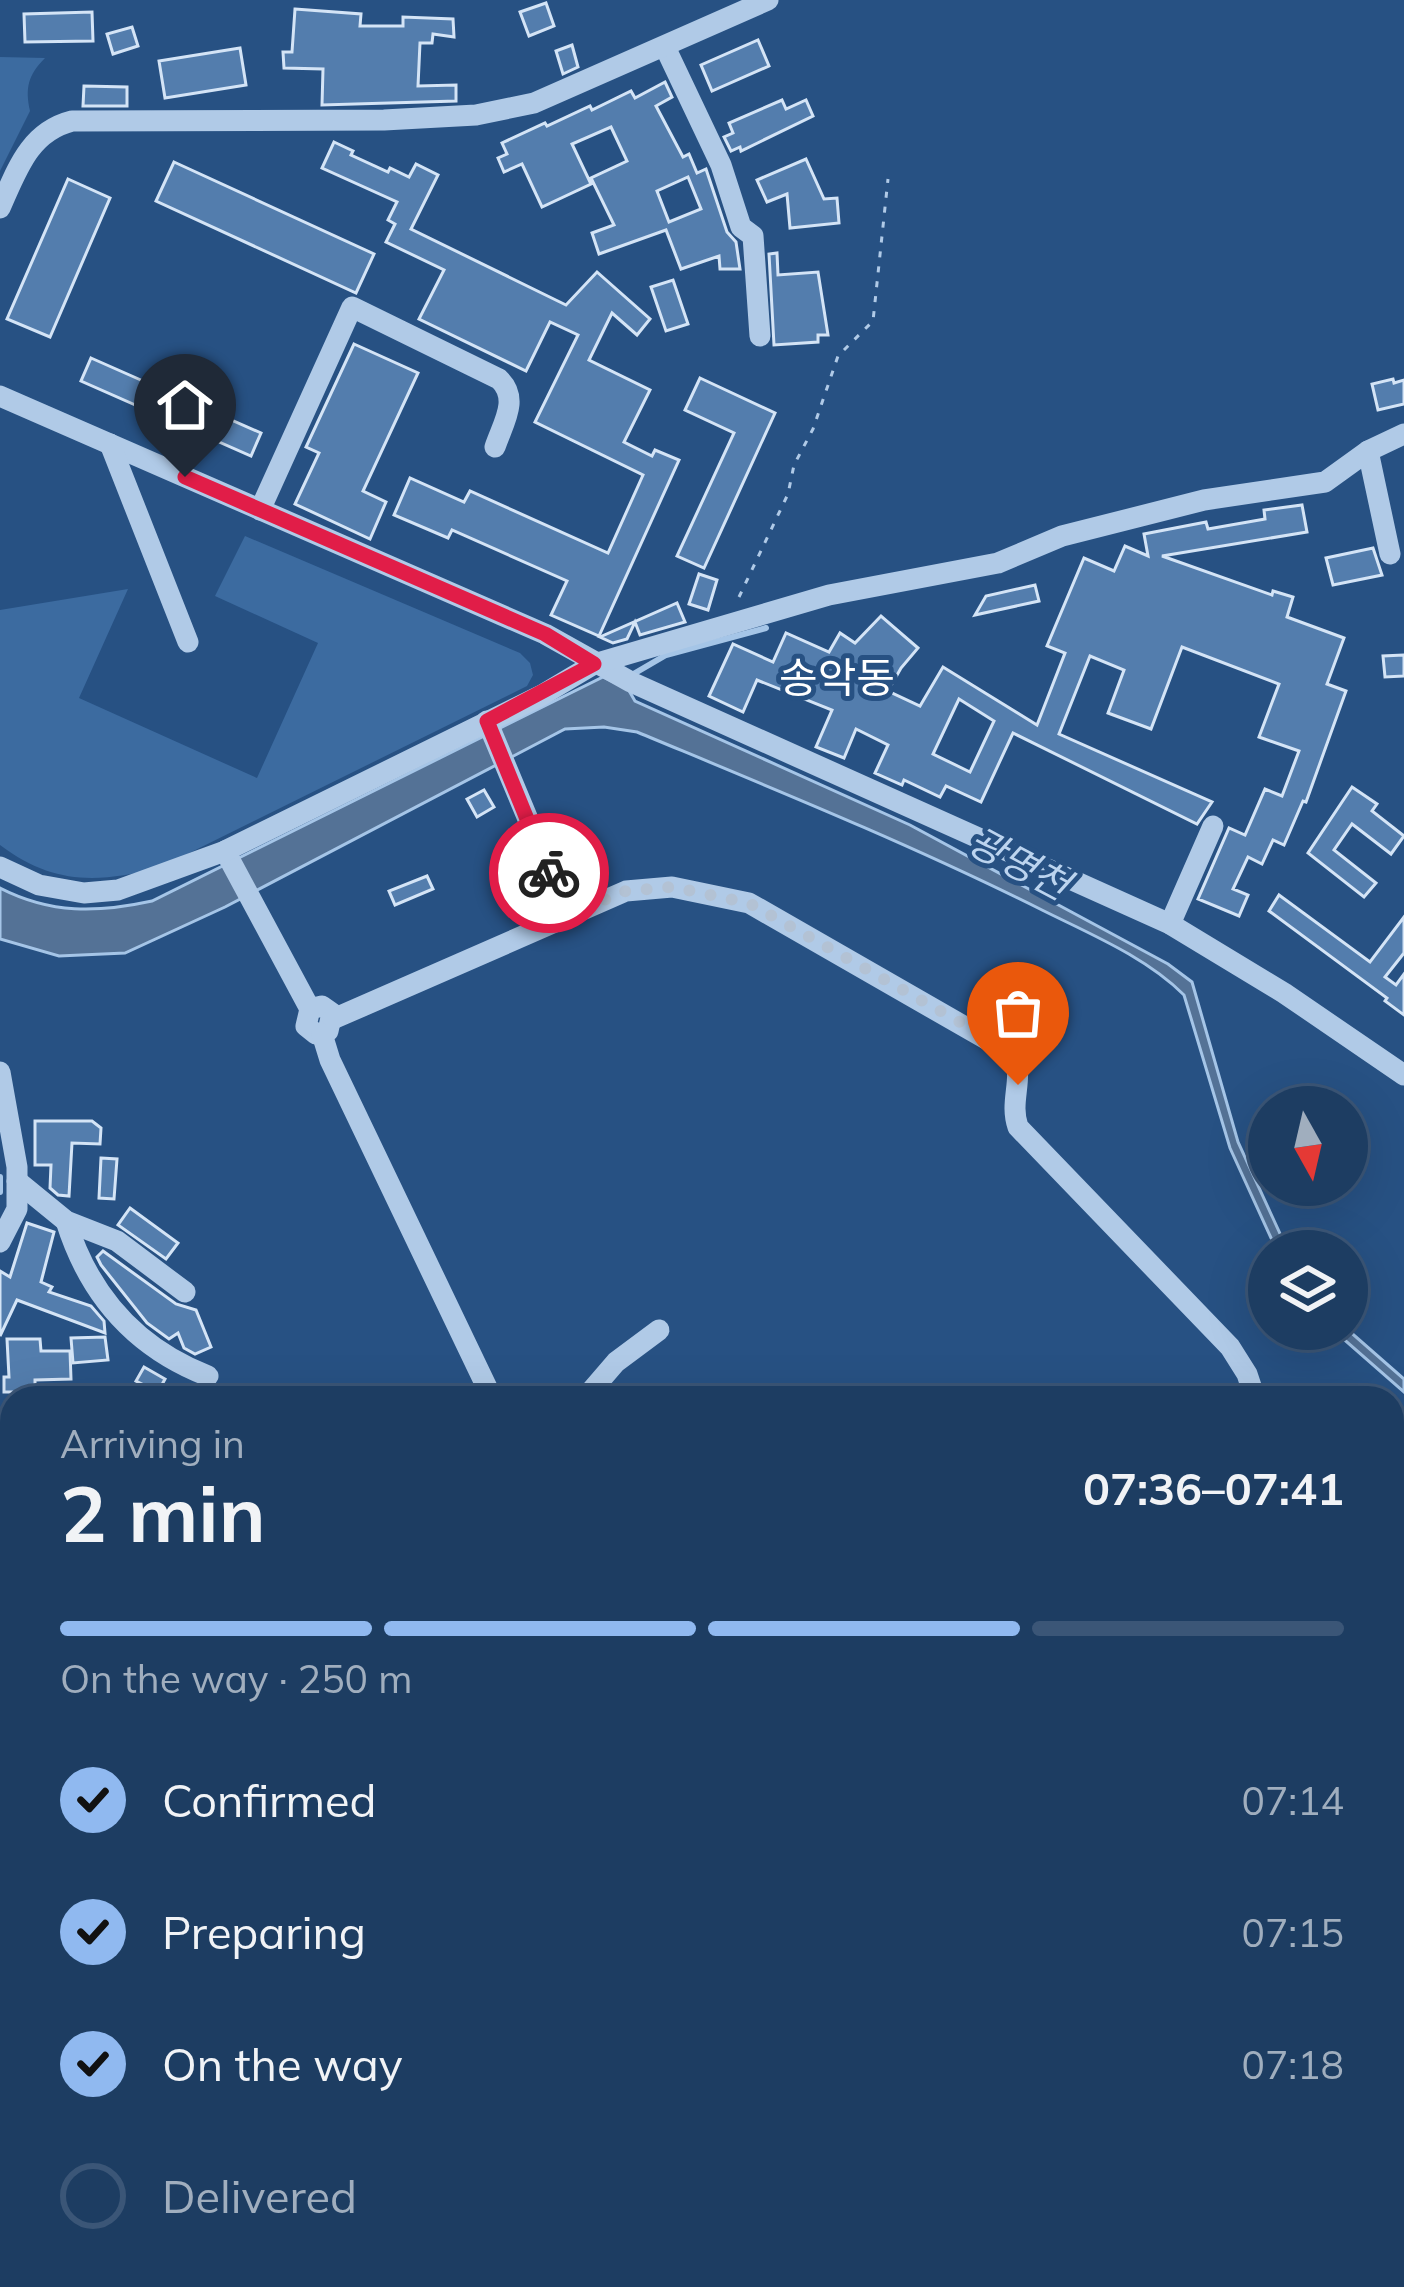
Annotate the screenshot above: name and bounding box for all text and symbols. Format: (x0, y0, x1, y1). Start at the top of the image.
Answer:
pin (134, 354, 236, 477)
icon: home (152, 372, 218, 438)
district label: 송악동 (779, 651, 895, 704)
courier (489, 813, 609, 933)
water label: 광명천 (960, 816, 1082, 911)
icon: bike (516, 840, 582, 906)
pin (967, 962, 1069, 1085)
icon: bag (985, 980, 1051, 1046)
north arrow (1248, 1086, 1368, 1206)
map controls (1248, 1086, 1368, 1350)
button: layers (1248, 1230, 1368, 1350)
text: Arriving in (60, 1419, 245, 1468)
text: 07:36–07:41 (1083, 1460, 1344, 1516)
text: 2 min (60, 1464, 266, 1562)
text: On the way · 250 m (60, 1654, 412, 1703)
icon: check (60, 1767, 126, 1833)
text: Confirmed (162, 1772, 376, 1828)
text: 07:14 (1242, 1776, 1344, 1825)
icon: check (60, 1899, 126, 1965)
text: Preparing (162, 1904, 366, 1960)
text: 07:15 (1242, 1908, 1344, 1957)
icon: check (60, 2031, 126, 2097)
text: On the way (162, 2036, 403, 2092)
text: 07:18 (1242, 2040, 1344, 2089)
text: Delivered (162, 2168, 357, 2224)

